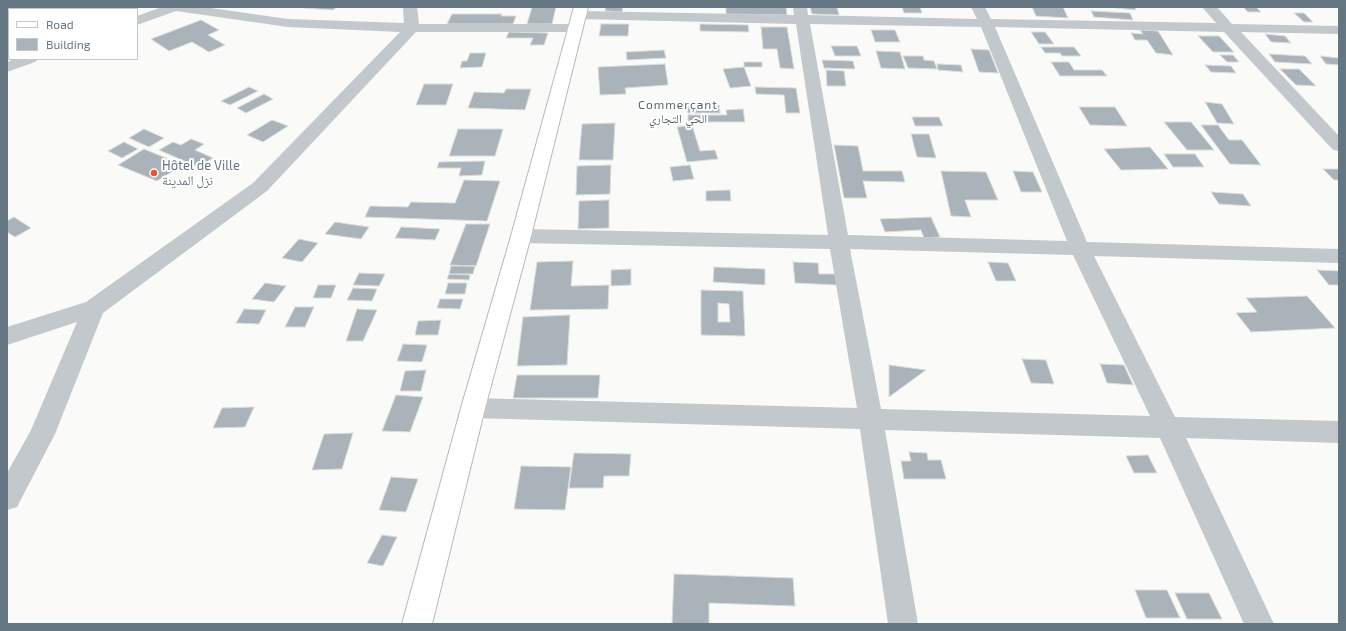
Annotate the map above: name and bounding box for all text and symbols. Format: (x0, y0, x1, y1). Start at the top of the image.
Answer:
legend (8, 8, 138, 60)
text: Road (46, 17, 74, 31)
text: Building (46, 37, 90, 51)
district label: Commerçant الحي التجاري (638, 98, 718, 126)
place label: Hôtel de Ville نزل المدينة (162, 158, 240, 189)
marker: Hôtel de Ville نزل المدينة (149, 168, 159, 178)

